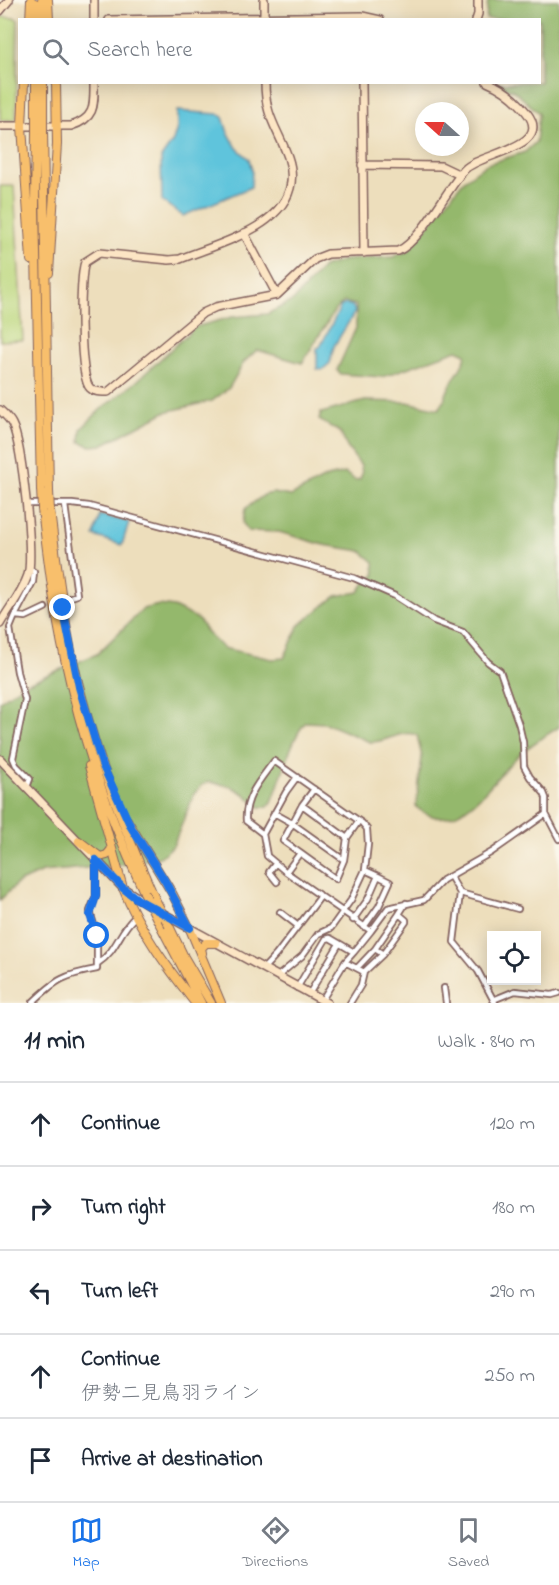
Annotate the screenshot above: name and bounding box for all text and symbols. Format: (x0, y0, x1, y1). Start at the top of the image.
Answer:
search box (18, 18, 541, 84)
icon: search (39, 35, 72, 68)
text: Search here (87, 35, 192, 67)
north arrow (415, 102, 469, 156)
route end (49, 594, 75, 620)
route start (83, 922, 109, 948)
map controls (487, 931, 541, 985)
button: locate (487, 931, 541, 985)
text: 11 min (24, 1023, 85, 1061)
text: Walk · 840 m (437, 1028, 535, 1057)
icon: ahead (24, 1108, 57, 1141)
text: Continue (81, 1108, 160, 1140)
text: 120 m (490, 1110, 535, 1139)
icon: right (24, 1192, 57, 1225)
text: Turn right (81, 1192, 166, 1224)
text: 180 m (492, 1194, 535, 1223)
icon: left (24, 1276, 57, 1309)
text: Turn left (81, 1276, 158, 1308)
text: 290 m (490, 1278, 535, 1307)
text: Continue (81, 1344, 160, 1376)
icon: ahead (24, 1360, 57, 1393)
text: 250 m (484, 1362, 535, 1391)
text: 伊勢二見鳥羽ライン (81, 1380, 260, 1409)
icon: arrive (24, 1444, 57, 1477)
text: Arrive at destination (81, 1444, 263, 1476)
tab: Map (70, 1514, 103, 1574)
tab: Directions (242, 1514, 308, 1574)
tab: Saved (448, 1514, 489, 1574)

